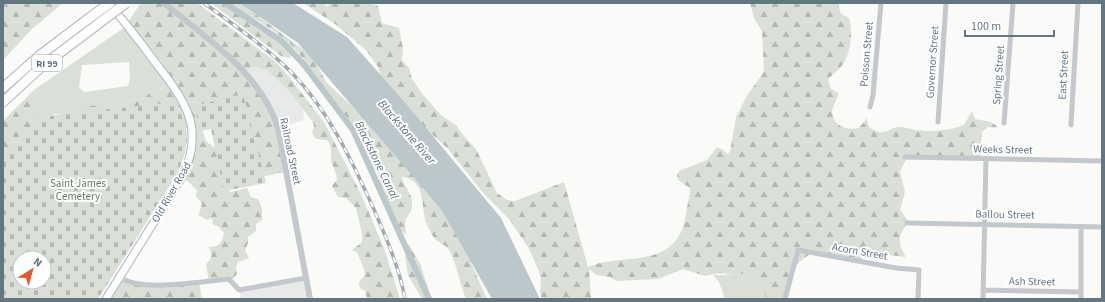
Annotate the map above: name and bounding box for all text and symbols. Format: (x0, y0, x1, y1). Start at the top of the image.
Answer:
scale bar (965, 12, 1054, 38)
text: 100 m (971, 18, 1001, 35)
street label: Poisson Street (856, 20, 877, 87)
street label: Governor Street (922, 25, 943, 99)
street label: Spring Street (989, 44, 1008, 105)
street label: East Street (1055, 50, 1072, 100)
road number: RI 99 (32, 55, 62, 71)
water label: Blackstone River (374, 96, 440, 169)
street label: Railroad Street (276, 116, 305, 186)
water label: Blackstone Canal (350, 118, 403, 202)
street label: Weeks Street (973, 141, 1033, 158)
street label: Old River Road (148, 159, 195, 225)
park label: Saint James Cemetery (50, 176, 106, 204)
street label: Ballou Street (975, 206, 1035, 223)
street label: Acorn Street (831, 239, 889, 264)
north arrow (12, 250, 52, 290)
text: N (30, 254, 45, 271)
street label: Ash Street (1009, 274, 1056, 289)

